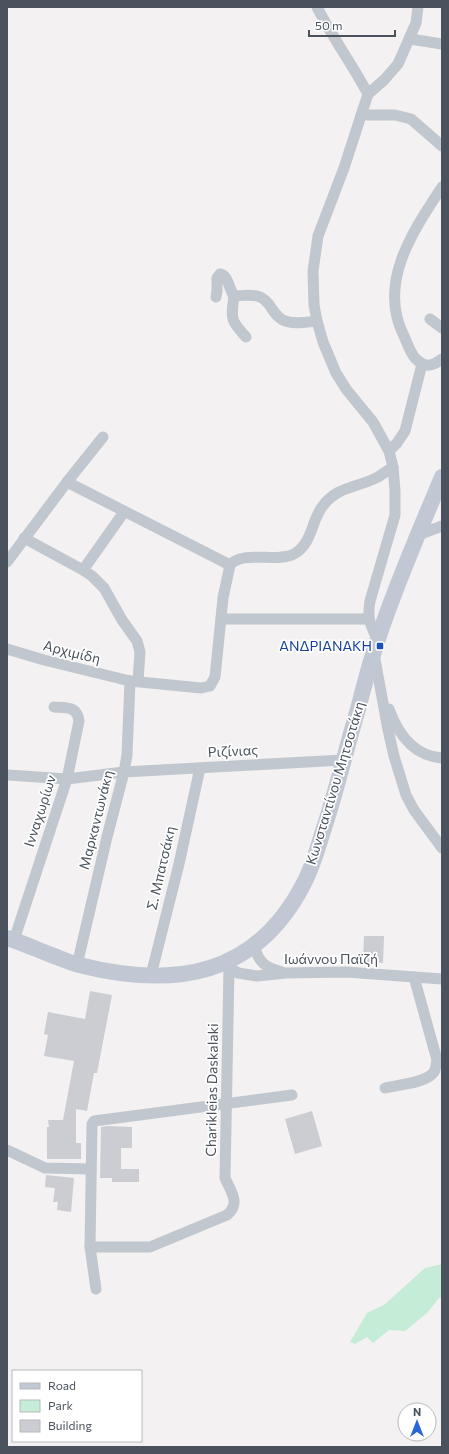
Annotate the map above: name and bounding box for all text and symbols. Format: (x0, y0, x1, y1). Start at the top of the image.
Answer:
scale bar (309, 12, 395, 38)
text: 50 m (315, 18, 343, 32)
street label: Αρχιμίδη (42, 636, 102, 667)
place label: ΑΝΔΡΙΑΝΑΚΗ (279, 637, 372, 654)
marker: ΑΝΔΡΙΑΝΑΚΗ (375, 641, 385, 651)
street label: Κωνσταντίνου Μητσοτάκη (302, 699, 367, 867)
street label: Ριζίνιας (207, 741, 259, 760)
street label: Μαρκαντωνάκη (75, 768, 116, 871)
street label: Ινναχωρίων (20, 773, 59, 849)
street label: Σ. Μπατσάκη (143, 824, 178, 911)
street label: Ιωάννου Παϊζή (284, 950, 378, 967)
street label: Charikleias Daskalaki (202, 1023, 221, 1157)
legend (12, 1370, 142, 1442)
text: Road (48, 1378, 76, 1392)
text: Park (48, 1398, 74, 1412)
north arrow (397, 1402, 437, 1442)
text: N (413, 1405, 421, 1418)
text: Building (48, 1418, 92, 1432)

